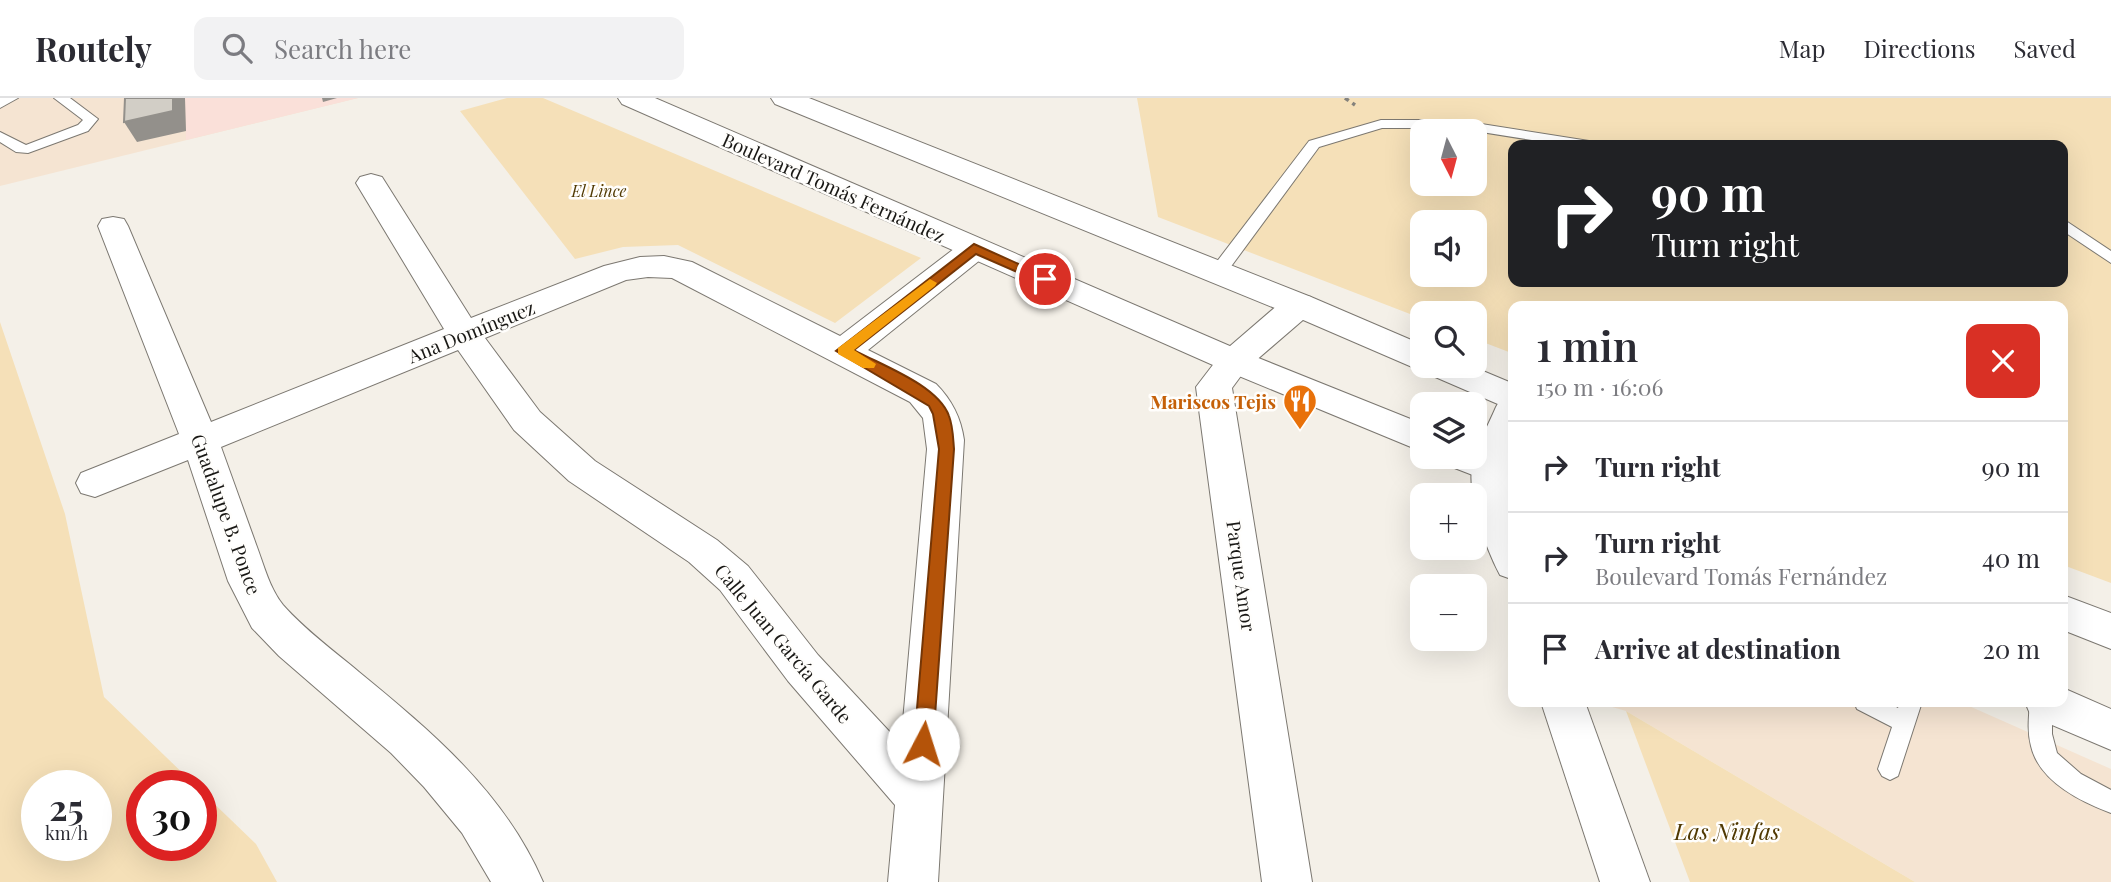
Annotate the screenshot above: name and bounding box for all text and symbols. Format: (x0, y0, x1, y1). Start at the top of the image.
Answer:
search box (194, 17, 684, 80)
text: Routely (35, 26, 152, 70)
icon: search (218, 29, 256, 67)
text: Search here (274, 31, 411, 66)
text: Map (1779, 32, 1825, 64)
text: Directions (1863, 32, 1976, 64)
text: Saved (2014, 32, 2076, 64)
north arrow (1410, 119, 1488, 196)
map controls (1410, 119, 1487, 651)
street label: Boulevard Tomás Fernández (718, 126, 950, 248)
text: 90 m (1651, 159, 1765, 224)
icon: right (1536, 168, 1627, 259)
park label: El Lince (571, 180, 627, 201)
button: sound (1410, 210, 1487, 287)
text: Turn right (1651, 222, 1799, 265)
pin (1015, 249, 1075, 309)
icon: arrive (1026, 260, 1064, 298)
street label: Ana Domínguez (403, 294, 538, 369)
button: search (1410, 301, 1487, 378)
text: 1 min (1536, 317, 1638, 373)
button: close (1966, 324, 2040, 398)
text: 150 m · 16:06 (1536, 371, 1663, 402)
restaurant icon: Mariscos Tejis (1281, 382, 1319, 431)
place label: Mariscos Tejis (1150, 388, 1276, 414)
button: layers (1410, 392, 1487, 469)
street label: Guadalupe B. Ponce (186, 430, 268, 598)
icon: right (1536, 448, 1574, 486)
text: Turn right (1595, 449, 1721, 484)
text: 90 m (1982, 449, 2040, 484)
button: + (1410, 483, 1487, 560)
street label: Parque Amor (1221, 519, 1263, 634)
text: Turn right (1595, 525, 1721, 560)
icon: right (1536, 539, 1574, 577)
text: 40 m (1982, 540, 2040, 575)
street label: Calle Juan García Garde (709, 558, 859, 728)
text: Boulevard Tomás Fernández (1595, 560, 1887, 591)
button: − (1410, 574, 1487, 651)
icon: arrive (1536, 630, 1574, 668)
text: Arrive at destination (1595, 631, 1841, 666)
text: 20 m (1982, 631, 2040, 666)
position arrow (886, 707, 960, 781)
speed limit sign: 30 (126, 770, 217, 861)
text: 25 (49, 783, 84, 830)
park label: Las Ninfas (1673, 815, 1780, 846)
text: km/h (45, 821, 88, 845)

